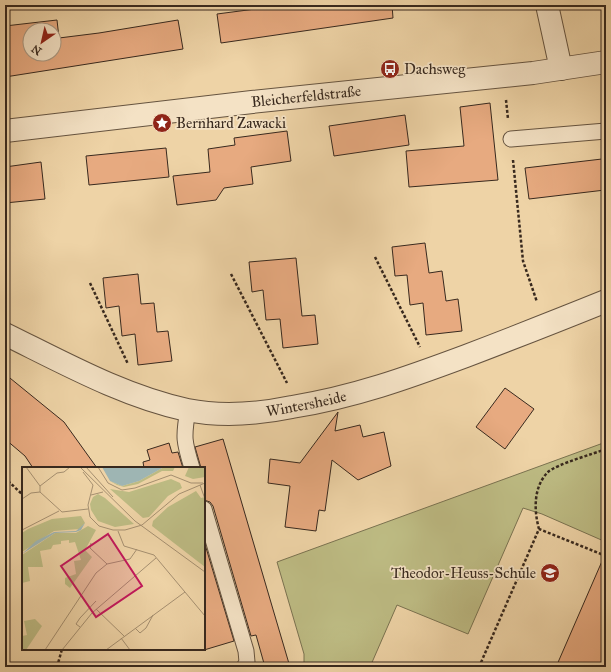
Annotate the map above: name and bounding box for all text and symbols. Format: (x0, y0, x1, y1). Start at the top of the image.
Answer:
north arrow (22, 22, 62, 62)
text: N (29, 42, 44, 58)
bus stop icon: Dachsweg (379, 58, 401, 80)
place label: Dachsweg (404, 60, 466, 78)
street label: Bleicherfeldstraße (250, 82, 362, 111)
place icon: Bernhard Zawacki (151, 112, 173, 134)
place label: Bernhard Zawacki (176, 114, 286, 132)
street label: Wintersheide (265, 387, 348, 420)
inset map (22, 467, 205, 650)
school or university icon: Theodor-Heuss-Schule (539, 562, 561, 584)
place label: Theodor-Heuss-Schule (391, 564, 536, 582)

